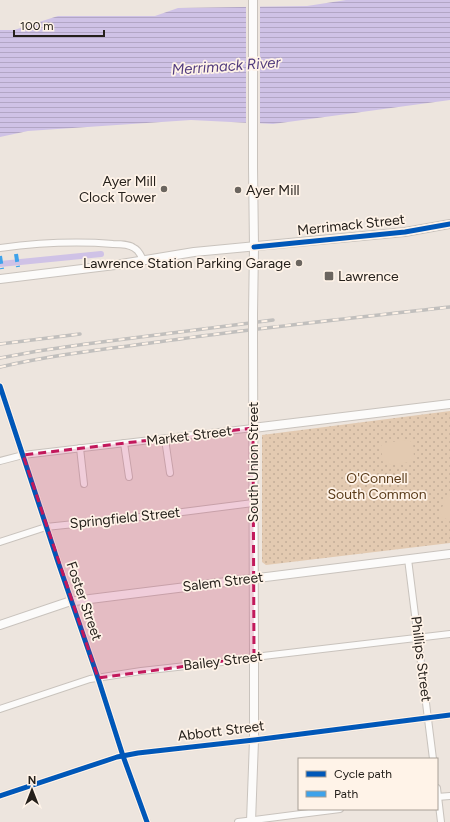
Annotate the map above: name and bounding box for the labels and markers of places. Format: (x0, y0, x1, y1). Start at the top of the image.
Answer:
place label: Ayer Mill Clock Tower (79, 173, 156, 206)
place label: Ayer Mill (246, 182, 300, 199)
marker: Ayer Mill Clock Tower (159, 184, 169, 194)
marker: Ayer Mill (233, 185, 243, 195)
place label: Lawrence Station Parking Garage (83, 255, 291, 272)
marker: Lawrence Station Parking Garage (294, 258, 304, 268)
place label: Lawrence (338, 268, 399, 285)
marker: Lawrence (323, 270, 335, 282)

